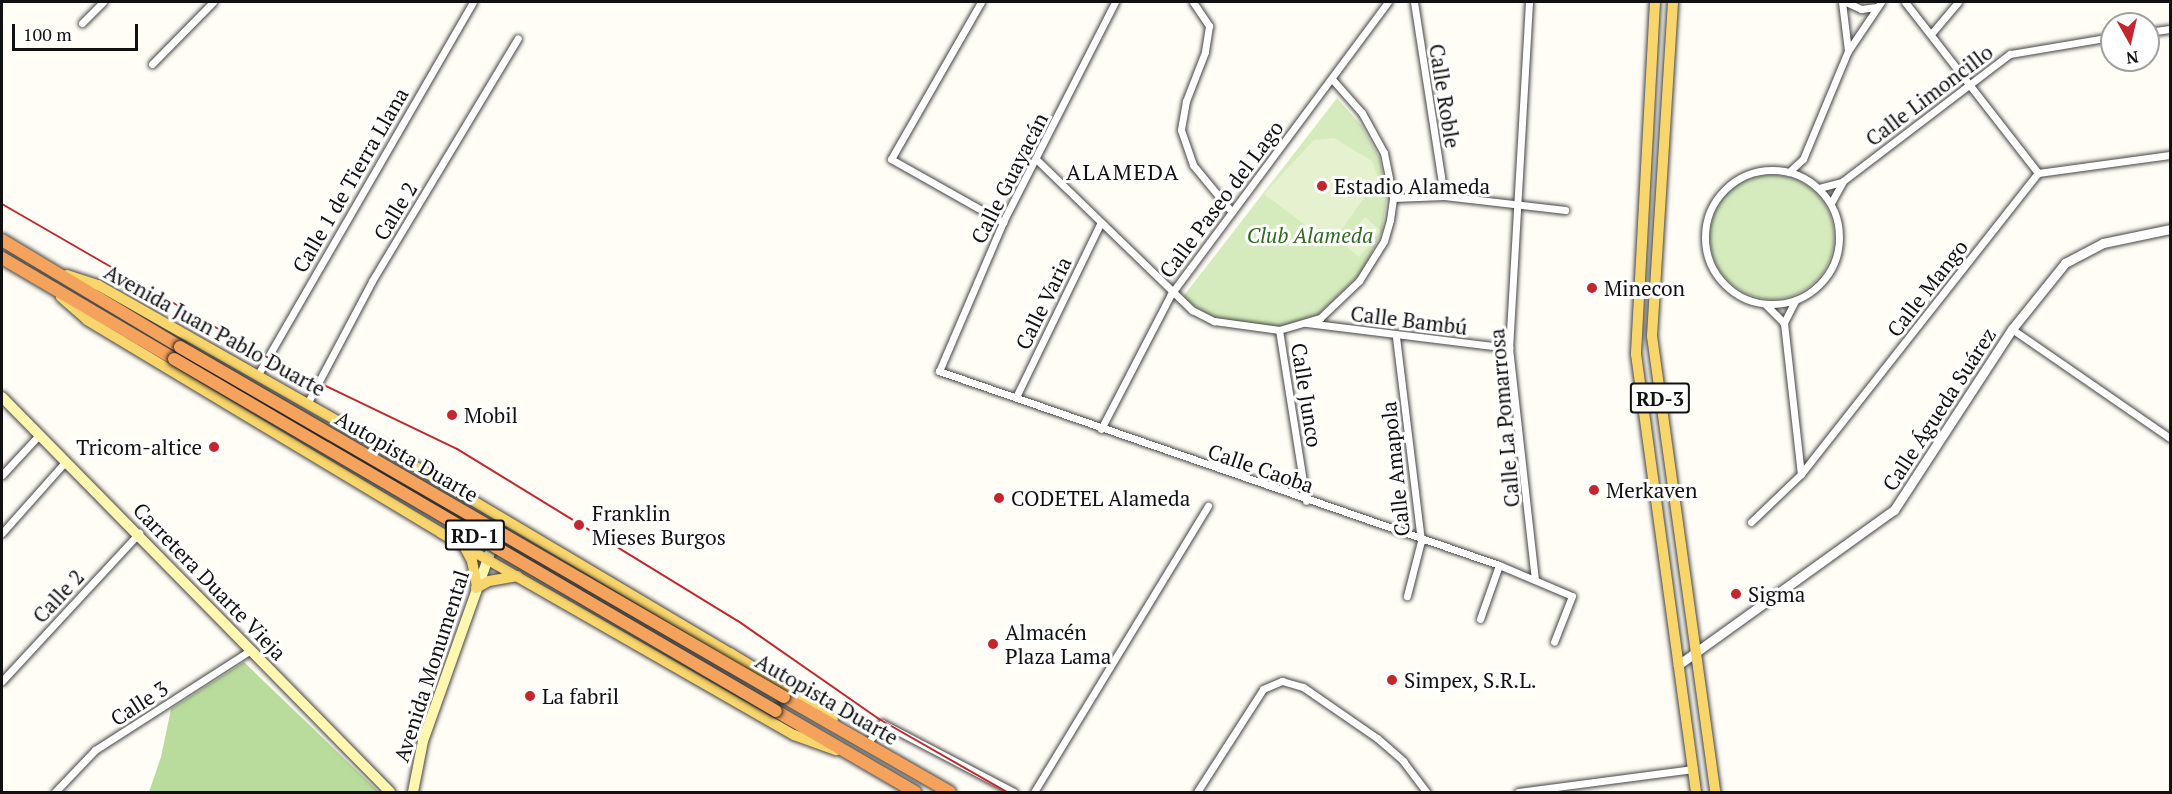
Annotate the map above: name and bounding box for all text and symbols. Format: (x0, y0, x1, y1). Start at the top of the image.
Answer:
scale bar (15, 12, 141, 50)
north arrow (2100, 12, 2160, 72)
text: 100 m (23, 22, 72, 46)
street label: Calle Limoncillo (1860, 39, 1998, 151)
street label: Calle Roble (1424, 42, 1466, 150)
text: N (2125, 46, 2140, 70)
street label: Calle 1 de Tierra Llana (287, 83, 413, 277)
street label: Calle Guayacán (965, 108, 1053, 248)
street label: Calle Paseo del Lago (1154, 115, 1288, 283)
district label: ALAMEDA (1066, 159, 1180, 185)
place label: Estadio Alameda (1334, 173, 1491, 199)
street label: Calle 2 (368, 177, 422, 245)
marker: Estadio Alameda (1315, 179, 1329, 193)
park label: Club Alameda (1247, 222, 1373, 248)
street label: Calle Mango (1881, 234, 1973, 342)
street label: Calle Varia (1010, 252, 1076, 354)
street label: Avenida Juan Pablo Duarte (100, 259, 330, 401)
place label: Minecon (1604, 275, 1685, 301)
marker: Minecon (1585, 281, 1599, 295)
street label: Calle Bambú (1349, 300, 1469, 340)
street label: Calle Águeda Suárez (1877, 323, 2001, 495)
street label: Calle La Pomarrosa (1484, 328, 1524, 508)
street label: Calle Junco (1286, 341, 1328, 449)
road number: RD-3 (1628, 381, 1692, 415)
street label: Calle Amapola (1375, 400, 1415, 538)
place label: Mobil (464, 402, 518, 428)
street label: Autopista Duarte (331, 405, 483, 507)
marker: Mobil (445, 408, 459, 422)
place label: Tricom-altice (76, 434, 202, 460)
street label: Calle Caoba (1205, 438, 1317, 498)
marker: Tricom-altice (207, 440, 221, 454)
place label: Merkaven (1606, 477, 1698, 503)
marker: Merkaven (1587, 483, 1601, 497)
place label: CODETEL Alameda (1011, 485, 1191, 511)
marker: CODETEL Alameda (992, 491, 1006, 505)
street label: Carretera Duarte Vieja (128, 497, 292, 665)
place label: Franklin Mieses Burgos (592, 500, 726, 550)
marker: Franklin Mieses Burgos (570, 516, 588, 534)
road number: RD-1 (444, 518, 506, 552)
street label: Calle 2 (27, 564, 89, 628)
street label: Avenida Monumental (388, 567, 474, 765)
place label: Sigma (1748, 581, 1805, 607)
marker: Sigma (1729, 587, 1743, 601)
place label: Almacén Plaza Lama (1005, 619, 1111, 669)
marker: Almacén Plaza Lama (986, 637, 1000, 651)
street label: Autopista Duarte (751, 648, 903, 750)
place label: Simpex, S.R.L. (1404, 667, 1537, 693)
marker: Simpex, S.R.L. (1385, 673, 1399, 687)
street label: Calle 3 (105, 675, 173, 731)
place label: La fabril (542, 683, 619, 709)
marker: La fabril (523, 689, 537, 703)

